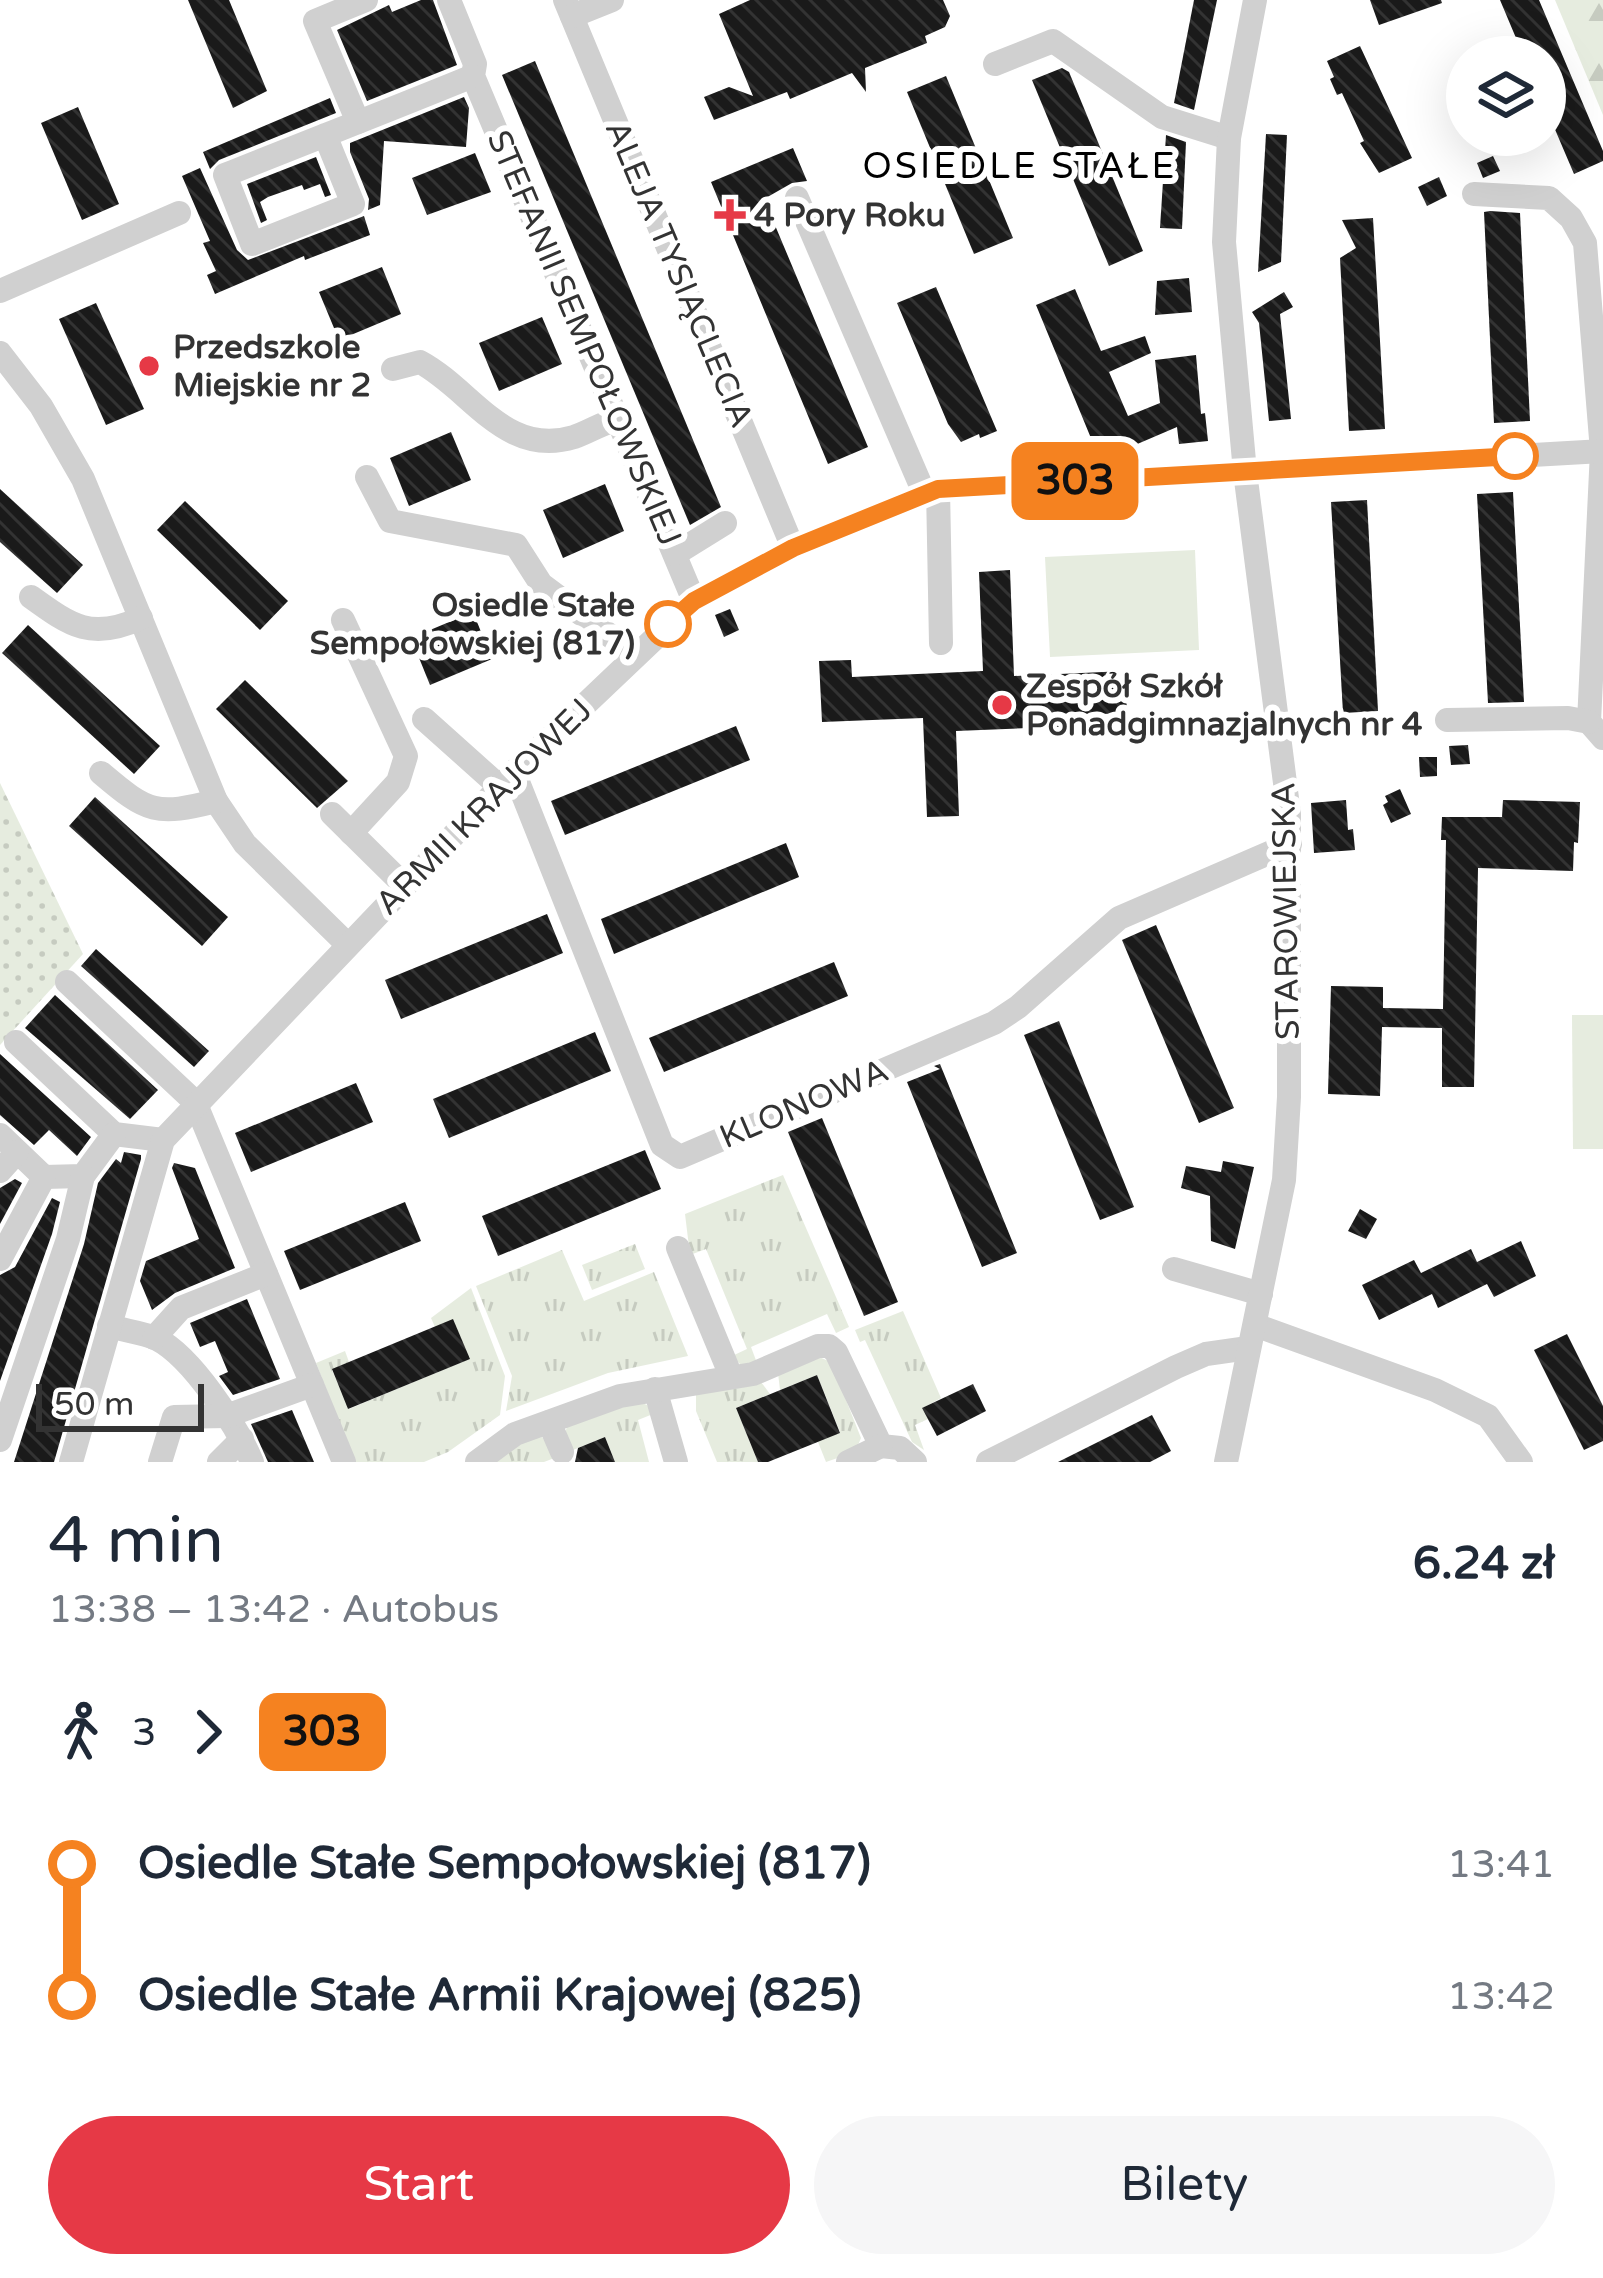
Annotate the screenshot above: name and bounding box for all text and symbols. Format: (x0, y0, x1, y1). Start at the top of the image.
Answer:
map controls (1446, 36, 1566, 156)
button: layers (1446, 36, 1566, 156)
street label: ALEJA TYSIĄCLECIA (597, 115, 761, 433)
street label: STEFANII SEMPOŁOWSKIEJ (479, 125, 689, 551)
district label: OSIEDLE STAŁE (862, 145, 1178, 188)
place label: 4 Pory Roku (754, 196, 946, 235)
marker: 4 Pory Roku (717, 202, 743, 228)
place label: Przedszkole Miejskie nr 2 (173, 328, 371, 405)
marker: Przedszkole Miejskie nr 2 (136, 353, 162, 379)
unlabelled marker (1493, 434, 1537, 478)
line badge: 303 (1006, 442, 1144, 520)
text: 303 (1035, 455, 1115, 506)
place label: Osiedle Stałe Sempołowskiej (817) (310, 586, 635, 663)
marker: Osiedle Stałe Sempołowskiej (817) (646, 602, 690, 646)
place label: Zespół Szkół Ponadgimnazjalnych nr 4 (1026, 667, 1423, 744)
street label: ARMII KRAJOWEJ (368, 691, 600, 923)
marker: Zespół Szkół Ponadgimnazjalnych nr 4 (989, 692, 1015, 718)
street label: STAROWIEJSKA (1264, 782, 1308, 1040)
street label: KLONOWA (714, 1051, 894, 1157)
scale bar (36, 1378, 204, 1431)
text: 50 m (54, 1385, 134, 1424)
text: 4 min (48, 1501, 224, 1581)
text: 6.24 zł (1413, 1537, 1555, 1591)
text: 13:38 – 13:42 · Autobus (48, 1586, 499, 1633)
icon: walk (48, 1699, 114, 1765)
icon: forward (175, 1699, 241, 1765)
text: 303 (283, 1706, 362, 1757)
text: 3 (132, 1709, 157, 1756)
text: Osiedle Stałe Sempołowskiej (817) (138, 1837, 871, 1891)
text: 13:41 (1447, 1841, 1555, 1888)
text: Osiedle Stałe Armii Krajowej (825) (138, 1969, 861, 2023)
text: 13:42 (1447, 1973, 1555, 2020)
button: Start (48, 2116, 790, 2254)
button: Bilety (814, 2116, 1555, 2254)

